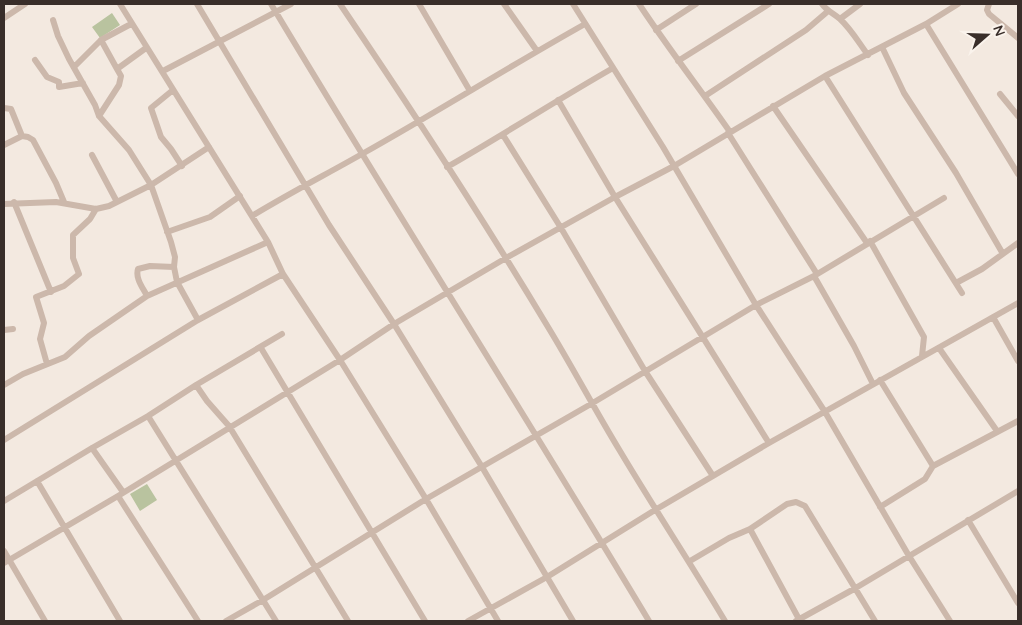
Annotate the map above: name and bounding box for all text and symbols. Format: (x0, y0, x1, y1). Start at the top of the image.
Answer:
north arrow (962, 10, 1012, 60)
text: N (989, 23, 1009, 38)

